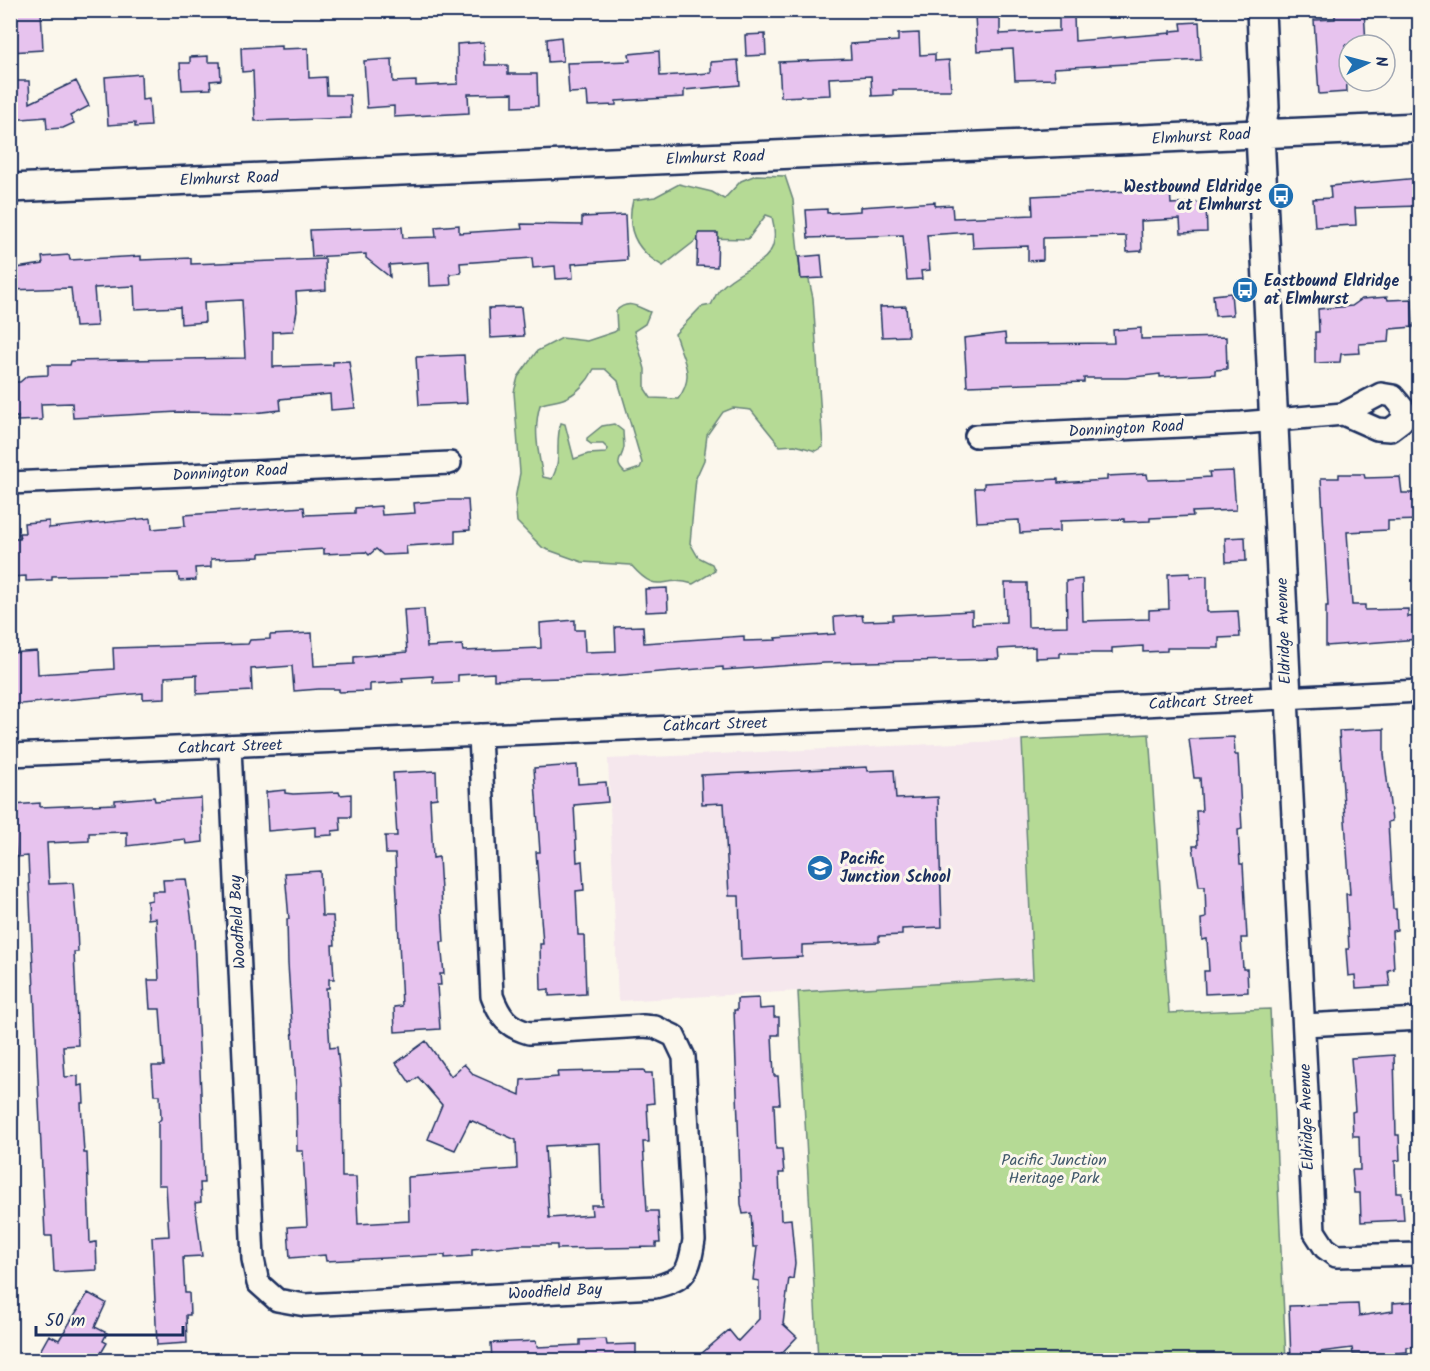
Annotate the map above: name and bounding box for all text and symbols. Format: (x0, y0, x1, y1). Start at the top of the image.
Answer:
north arrow (1337, 33, 1397, 93)
text: N (1367, 55, 1393, 68)
street label: Elmhurst Road (1151, 122, 1252, 152)
street label: Elmhurst Road (665, 144, 766, 172)
street label: Elmhurst Road (179, 165, 280, 193)
place label: Westbound Eldridge at Elmhurst (1123, 175, 1263, 218)
bus stop icon: Westbound Eldridge at Elmhurst (1266, 181, 1296, 211)
place label: Eastbound Eldridge at Elmhurst (1264, 269, 1399, 312)
bus stop icon: Eastbound Eldridge at Elmhurst (1230, 275, 1260, 305)
street label: Donnington Road (1068, 413, 1185, 444)
street label: Donnington Road (172, 457, 289, 488)
street label: Eldridge Avenue (1270, 577, 1298, 685)
street label: Cathcart Street (1148, 687, 1255, 717)
street label: Cathcart Street (662, 711, 769, 739)
street label: Cathcart Street (177, 733, 284, 761)
place label: Pacific Junction School (840, 847, 951, 890)
school or university icon: Pacific Junction School (805, 853, 835, 883)
street label: Woodfield Bay (223, 874, 253, 970)
street label: Eldridge Avenue (1293, 1063, 1321, 1171)
park label: Pacific Junction Heritage Park (1001, 1148, 1107, 1191)
street label: Woodfield Bay (507, 1277, 603, 1307)
scale bar (36, 1299, 183, 1337)
text: 50 m (45, 1307, 85, 1336)

